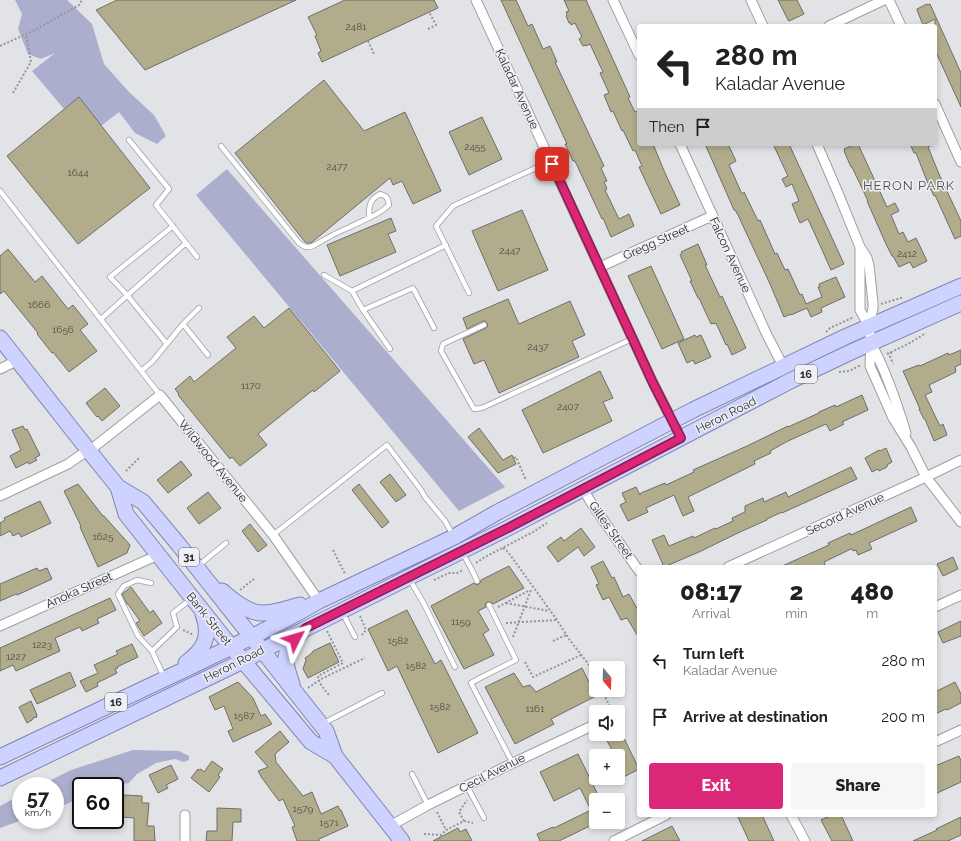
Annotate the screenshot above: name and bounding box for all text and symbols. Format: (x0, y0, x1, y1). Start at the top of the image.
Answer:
house number: 2481 (346, 21, 367, 32)
text: 280 m (715, 39, 798, 72)
icon: left (649, 40, 701, 92)
street label: Kaladar Avenue (492, 47, 542, 131)
text: Kaladar Avenue (715, 73, 845, 94)
icon: arrive (692, 116, 714, 138)
text: Then (649, 118, 684, 136)
house number: 2455 (464, 141, 486, 152)
pin (535, 147, 569, 181)
icon: arrive (541, 153, 563, 175)
house number: 2477 (326, 161, 348, 172)
house number: 1644 (67, 167, 89, 178)
district label: HERON PARK (863, 178, 955, 193)
street label: Falcon Avenue (706, 215, 754, 295)
street label: Gregg Street (621, 221, 691, 263)
house number: 2447 (499, 245, 521, 256)
house number: 2412 (897, 248, 917, 259)
house number: 1666 (28, 299, 50, 310)
house number: 1656 (52, 324, 74, 335)
house number: 2437 (527, 341, 549, 352)
road number: 16 (795, 365, 817, 383)
house number: 1170 (241, 380, 261, 391)
street label: Heron Road (694, 394, 758, 436)
house number: 2407 (557, 401, 580, 412)
street label: Wildwood Avenue (175, 417, 251, 505)
street label: Secord Avenue (804, 490, 886, 538)
street label: Gilles Street (586, 499, 636, 561)
house number: 1625 (93, 531, 114, 542)
road number: 31 (179, 548, 199, 566)
street label: Anoka Street (44, 569, 114, 611)
text: 08:17 (680, 577, 742, 606)
text: 2 (789, 577, 803, 606)
text: 480 (851, 577, 894, 606)
street label: Bank Street (183, 590, 235, 648)
text: Arrival (692, 606, 730, 621)
text: min (785, 606, 808, 621)
text: m (866, 606, 878, 621)
house number: 1159 (451, 616, 471, 627)
position arrow (274, 618, 316, 660)
house number: 1582 (388, 635, 408, 646)
house number: 1223 (32, 639, 52, 650)
street label: Heron Road (202, 643, 266, 685)
text: Turn left (683, 645, 744, 663)
icon: left (649, 650, 671, 672)
house number: 1227 (6, 651, 27, 662)
text: 280 m (881, 652, 925, 670)
house number: 1582 (406, 660, 426, 671)
north arrow (589, 661, 625, 697)
map controls (589, 661, 625, 829)
text: Kaladar Avenue (683, 663, 777, 678)
road number: 16 (105, 693, 127, 711)
house number: 1582 (430, 701, 450, 712)
house number: 1161 (526, 703, 545, 714)
button: sound (589, 705, 625, 741)
icon: arrive (649, 706, 671, 728)
text: Arrive at destination (683, 708, 828, 726)
text: 200 m (881, 708, 925, 726)
house number: 1587 (233, 710, 255, 721)
button: + (589, 749, 625, 785)
street label: Cecil Avenue (457, 750, 527, 796)
button: Exit (649, 763, 783, 809)
button: Share (791, 763, 925, 809)
speed limit sign: 60 (72, 777, 124, 829)
text: 57 (27, 786, 49, 810)
button: − (589, 793, 625, 829)
house number: 1579 (293, 803, 314, 814)
text: km/h (25, 807, 51, 818)
house number: 1571 (319, 817, 339, 828)

